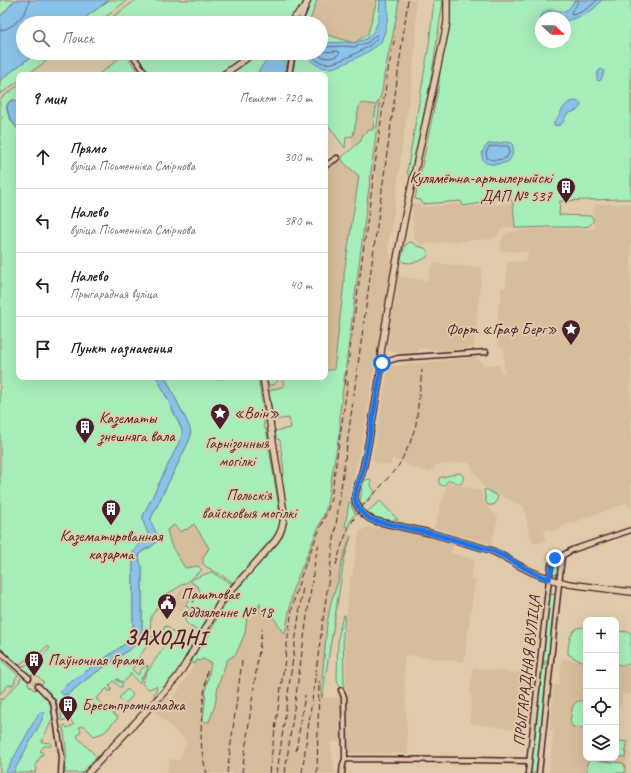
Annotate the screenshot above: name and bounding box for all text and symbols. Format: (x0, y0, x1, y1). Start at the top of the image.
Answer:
north arrow (535, 12, 571, 48)
search box (16, 16, 328, 60)
icon: search (30, 27, 52, 49)
text: Поиск (62, 29, 94, 48)
text: 9 мин (32, 88, 66, 109)
text: Пешком · 720 m (239, 90, 312, 106)
text: Прямо (70, 139, 106, 158)
icon: ahead (32, 146, 54, 168)
text: 300 m (284, 149, 312, 165)
text: вуліца Пісьменніка Смірнова (70, 158, 195, 174)
place label: Кулямётна-артылерыйскі ДАП № 537 (409, 168, 554, 206)
building icon: Кулямётна-артылерыйскі ДАП № 537 (555, 176, 577, 204)
text: Налево (70, 203, 108, 222)
icon: left (32, 210, 54, 232)
text: 380 m (284, 213, 312, 229)
text: вуліца Пісьменніка Смірнова (70, 222, 195, 238)
text: Налево (70, 267, 108, 286)
icon: left (32, 274, 54, 296)
text: 40 m (290, 277, 312, 293)
text: Прыгарадная вуліца (70, 286, 157, 302)
place icon: Форт «Граф Берг» (560, 318, 582, 346)
place label: Форт «Граф Берг» (446, 319, 557, 339)
icon: arrive (32, 338, 54, 360)
text: Пункт назначения (70, 339, 172, 358)
route start (373, 354, 391, 372)
place icon: «Воін» (209, 402, 231, 430)
place label: «Воін» (234, 403, 279, 423)
place label: Казематы знешняга вала (97, 408, 176, 446)
building icon: Казематы знешняга вала (74, 416, 96, 444)
park label: Гарнізонныя могілкі (205, 433, 270, 471)
park label: Польскія вайсковыя могілкі (202, 485, 298, 523)
building icon: Казематированная казарма (100, 498, 122, 526)
place label: Казематированная казарма (60, 526, 163, 564)
route end (546, 549, 564, 567)
place label: Паштовае аддзяленне № 18 (181, 584, 274, 622)
public building icon: Паштовае аддзяленне № 18 (156, 592, 178, 620)
street label: ПРЫГАРАДНАЯ ВУЛІЦА (509, 594, 545, 747)
map controls (583, 617, 619, 761)
button: + (583, 617, 619, 653)
district label: ЗАХОДНІ (125, 625, 211, 650)
building icon: Паўночная брама (23, 649, 45, 677)
place label: Паўночная брама (48, 650, 145, 670)
button: − (583, 653, 619, 689)
button: locate (583, 689, 619, 725)
building icon: Брестпромналадка (57, 694, 79, 722)
place label: Брестпромналадка (82, 695, 186, 715)
button: layers (583, 725, 619, 761)

